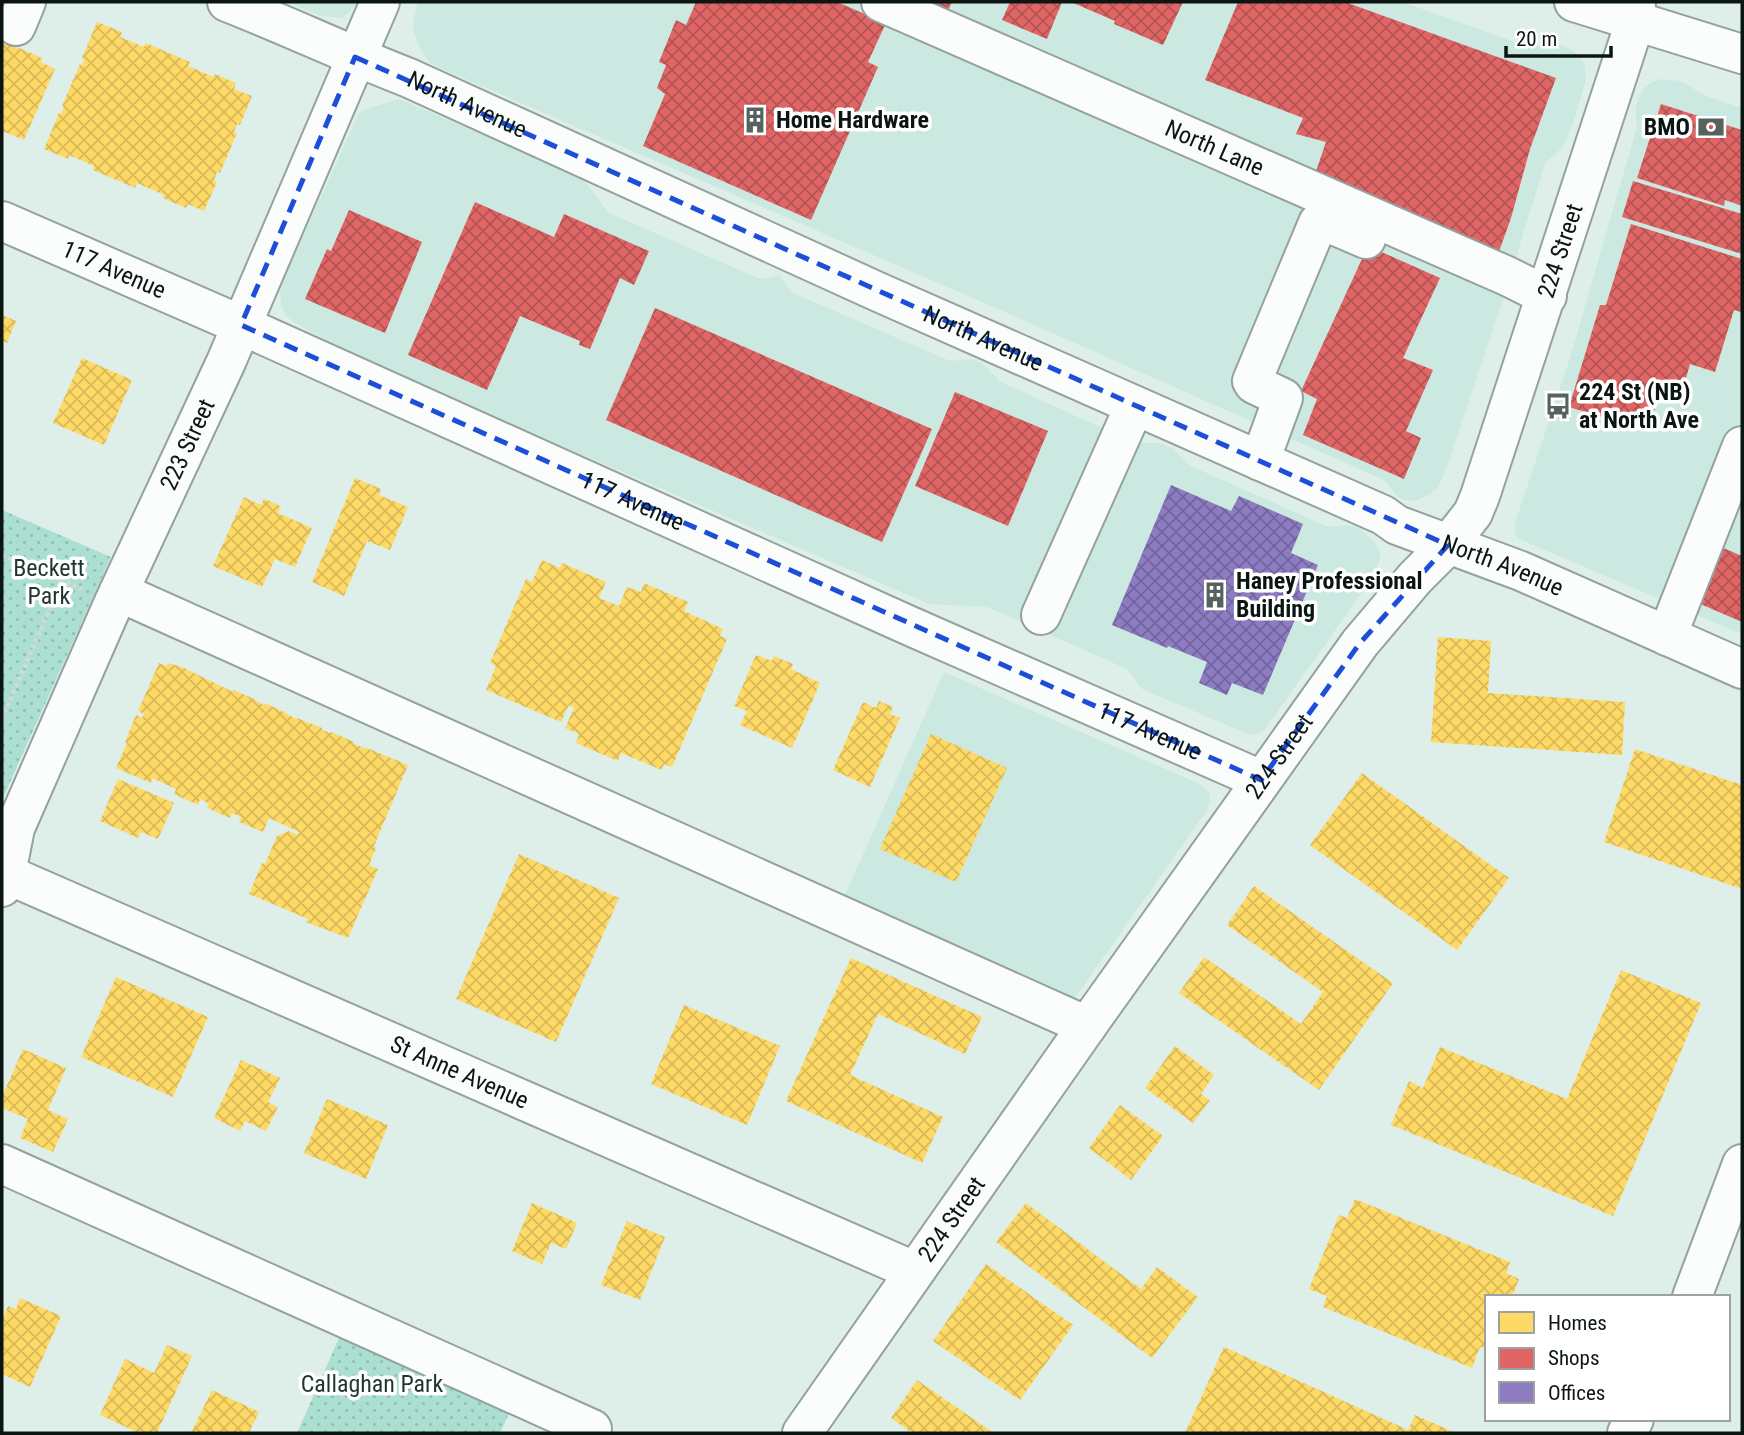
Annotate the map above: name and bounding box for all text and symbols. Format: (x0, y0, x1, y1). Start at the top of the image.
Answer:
scale bar (1506, 14, 1611, 58)
text: 20 m (1516, 27, 1557, 51)
street label: North Avenue (403, 65, 531, 144)
building icon: Home Hardware (740, 105, 770, 135)
place label: Home Hardware (776, 106, 929, 134)
bank icon: BMO (1696, 112, 1726, 142)
place label: BMO (1644, 113, 1690, 141)
street label: North Lane (1161, 114, 1268, 182)
street label: 224 Street (1532, 200, 1589, 301)
street label: 117 Avenue (58, 235, 170, 305)
street label: North Avenue (919, 300, 1048, 377)
place label: 224 St (NB) at North Ave (1579, 378, 1699, 434)
bus stop icon: 224 St (NB) at North Ave (1543, 391, 1573, 421)
street label: 223 Street (154, 394, 221, 495)
street label: 117 Avenue (577, 466, 689, 537)
street label: North Avenue (1438, 529, 1568, 602)
park label: Beckett Park (13, 554, 85, 610)
place label: Haney Professional Building (1236, 567, 1423, 623)
building icon: Haney Professional Building (1200, 580, 1230, 610)
street label: 117 Avenue (1094, 696, 1206, 766)
street label: 224 Street (1240, 709, 1319, 804)
street label: St Anne Avenue (386, 1030, 533, 1115)
street label: 224 Street (912, 1171, 991, 1267)
legend (1485, 1295, 1730, 1421)
text: Homes (1548, 1311, 1607, 1335)
text: Shops (1548, 1346, 1600, 1370)
park label: Callaghan Park (301, 1370, 443, 1398)
text: Offices (1548, 1381, 1605, 1405)

